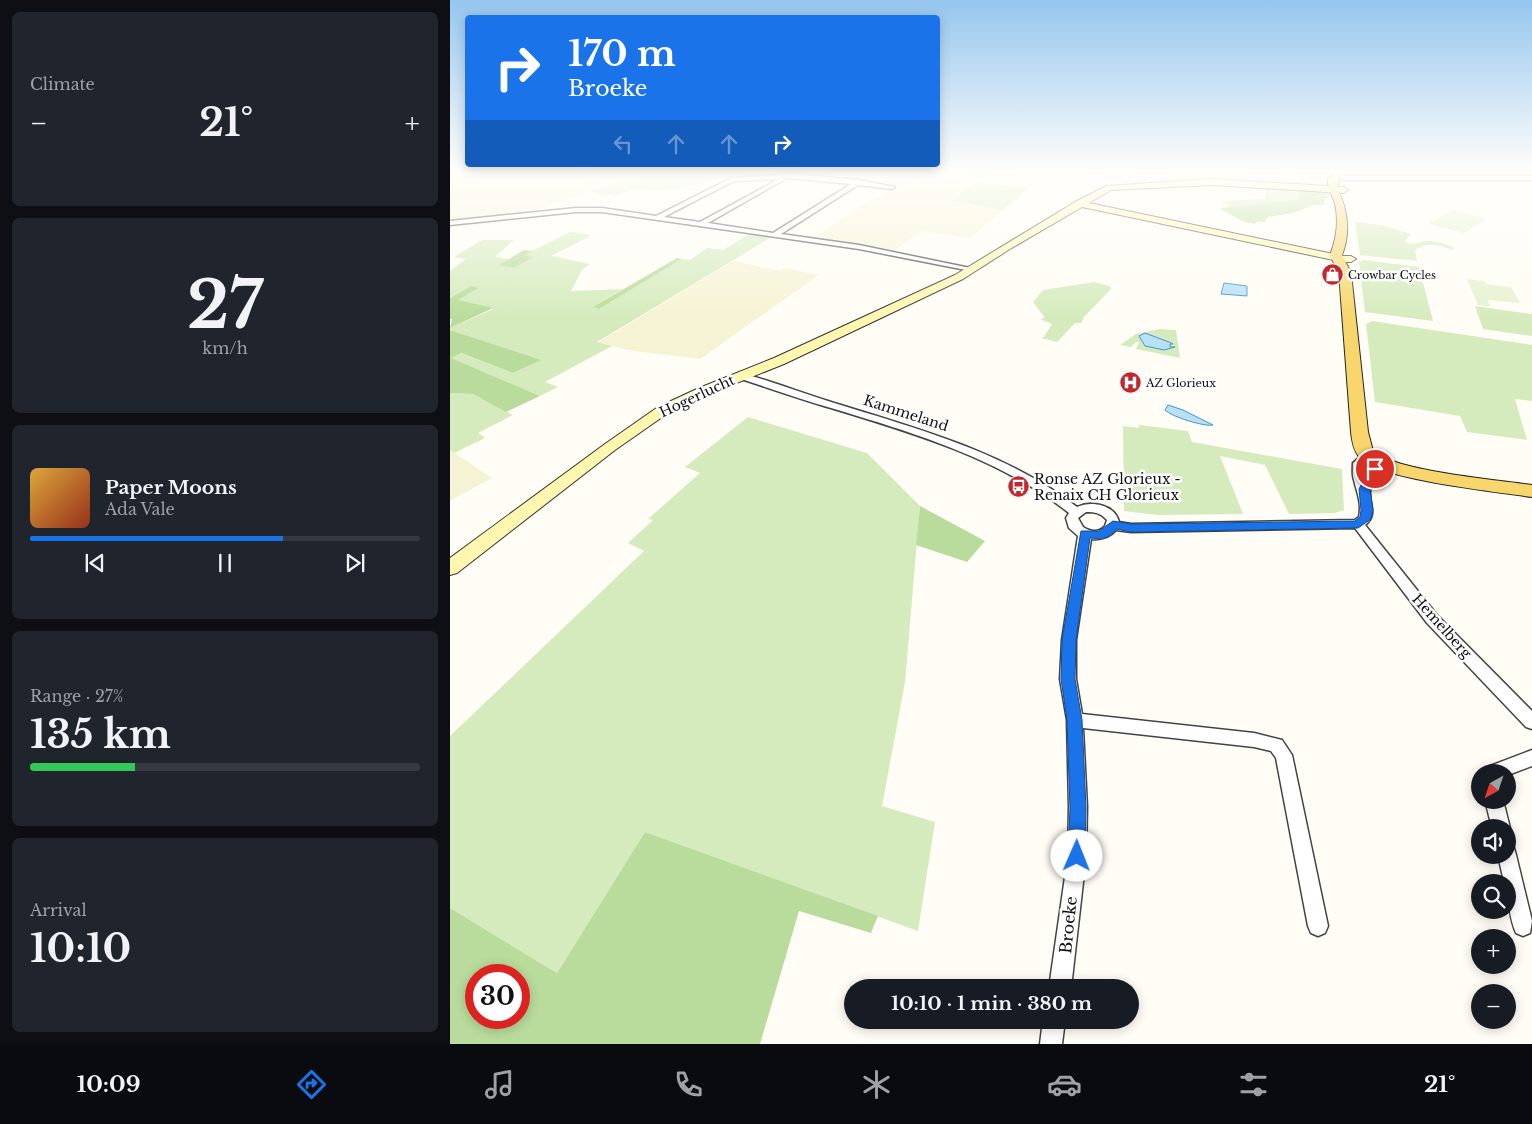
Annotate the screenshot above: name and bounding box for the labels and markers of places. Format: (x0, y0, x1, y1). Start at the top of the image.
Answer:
shop icon: Crowbar Cycles (1320, 263, 1344, 287)
place label: Crowbar Cycles (1348, 268, 1436, 282)
hospital icon: AZ Glorieux (1118, 371, 1142, 395)
place label: AZ Glorieux (1145, 376, 1216, 390)
pin (1354, 448, 1396, 490)
place label: Ronse AZ Glorieux - Renaix CH Glorieux (1034, 470, 1181, 504)
bus stop icon: Ronse AZ Glorieux - Renaix CH Glorieux (1006, 475, 1030, 499)

